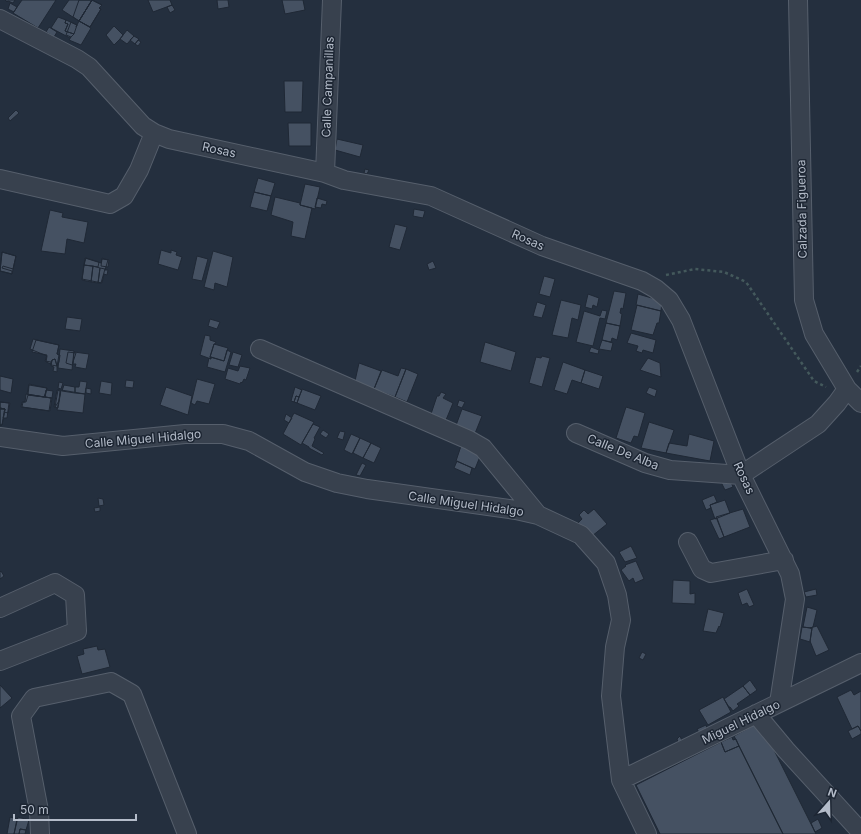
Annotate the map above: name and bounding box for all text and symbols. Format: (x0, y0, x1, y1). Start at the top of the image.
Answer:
street label: Calle Campanillas (318, 36, 337, 138)
street label: Rosas (201, 139, 237, 160)
street label: Calzada Figueroa (793, 159, 810, 259)
street label: Rosas (510, 226, 547, 253)
street label: Calle Miguel Hidalgo (84, 426, 202, 451)
street label: Calle De Alba (585, 430, 661, 473)
street label: Rosas (730, 459, 758, 496)
street label: Calle Miguel Hidalgo (407, 488, 525, 519)
street label: Miguel Hidalgo (699, 696, 782, 747)
north arrow (809, 782, 849, 822)
text: N (826, 785, 839, 801)
scale bar (14, 796, 136, 822)
text: 50 m (20, 802, 49, 817)

